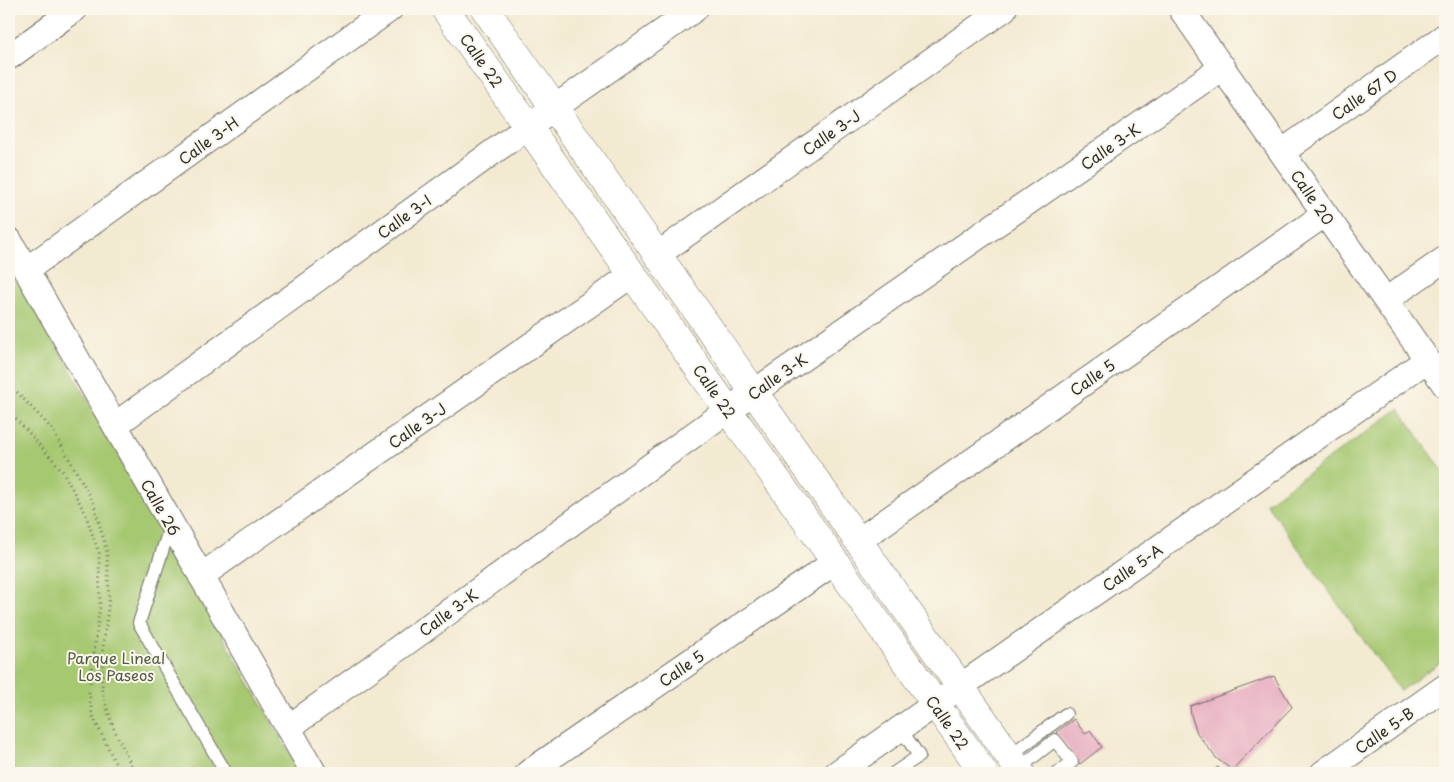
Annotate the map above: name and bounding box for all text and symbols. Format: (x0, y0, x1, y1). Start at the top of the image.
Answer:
street label: Calle 22 (455, 28, 509, 92)
street label: Calle 67 D (1326, 63, 1402, 125)
street label: Calle 3-J (797, 103, 865, 161)
street label: Calle 3-H (173, 110, 243, 170)
street label: Calle 3-K (1075, 117, 1145, 175)
street label: Calle 20 (1286, 165, 1340, 229)
street label: Calle 3-I (372, 188, 436, 244)
street label: Calle 3-K (742, 347, 812, 405)
street label: Calle 5 (1065, 353, 1119, 401)
street label: Calle 22 (688, 359, 742, 423)
street label: Calle 3-J (383, 396, 451, 454)
street label: Calle 26 (136, 474, 186, 540)
street label: Calle 5-A (1097, 538, 1167, 596)
street label: Calle 3-K (414, 583, 482, 641)
street label: Calle 5 (654, 644, 708, 692)
park label: Parque Lineal Los Paseos (67, 646, 165, 686)
street label: Calle 22 (921, 690, 975, 754)
street label: Calle 5-B (1350, 701, 1418, 759)

